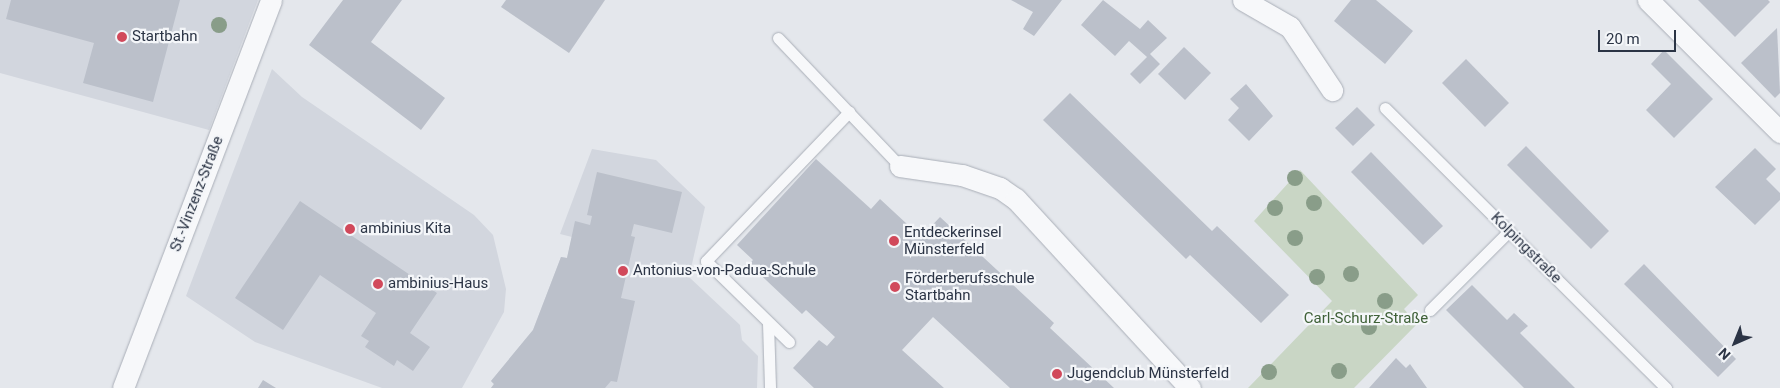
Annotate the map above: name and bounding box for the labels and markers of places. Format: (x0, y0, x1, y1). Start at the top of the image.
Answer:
place label: Startbahn (132, 28, 197, 46)
marker: Startbahn (116, 31, 128, 43)
place label: ambinius Kita (360, 220, 451, 238)
marker: ambinius Kita (344, 223, 356, 235)
place label: Entdeckerinsel Münsterfeld (904, 223, 1002, 258)
marker: Entdeckerinsel Münsterfeld (888, 235, 900, 247)
place label: Antonius-von-Padua-Schule (633, 262, 816, 280)
marker: Antonius-von-Padua-Schule (617, 265, 629, 277)
place label: Förderberufsschule Startbahn (905, 269, 1035, 304)
place label: ambinius-Haus (388, 275, 488, 293)
marker: ambinius-Haus (372, 278, 384, 290)
marker: Förderberufsschule Startbahn (889, 281, 901, 293)
place label: Jugendclub Münsterfeld (1067, 365, 1229, 383)
marker: Jugendclub Münsterfeld (1051, 368, 1063, 380)

